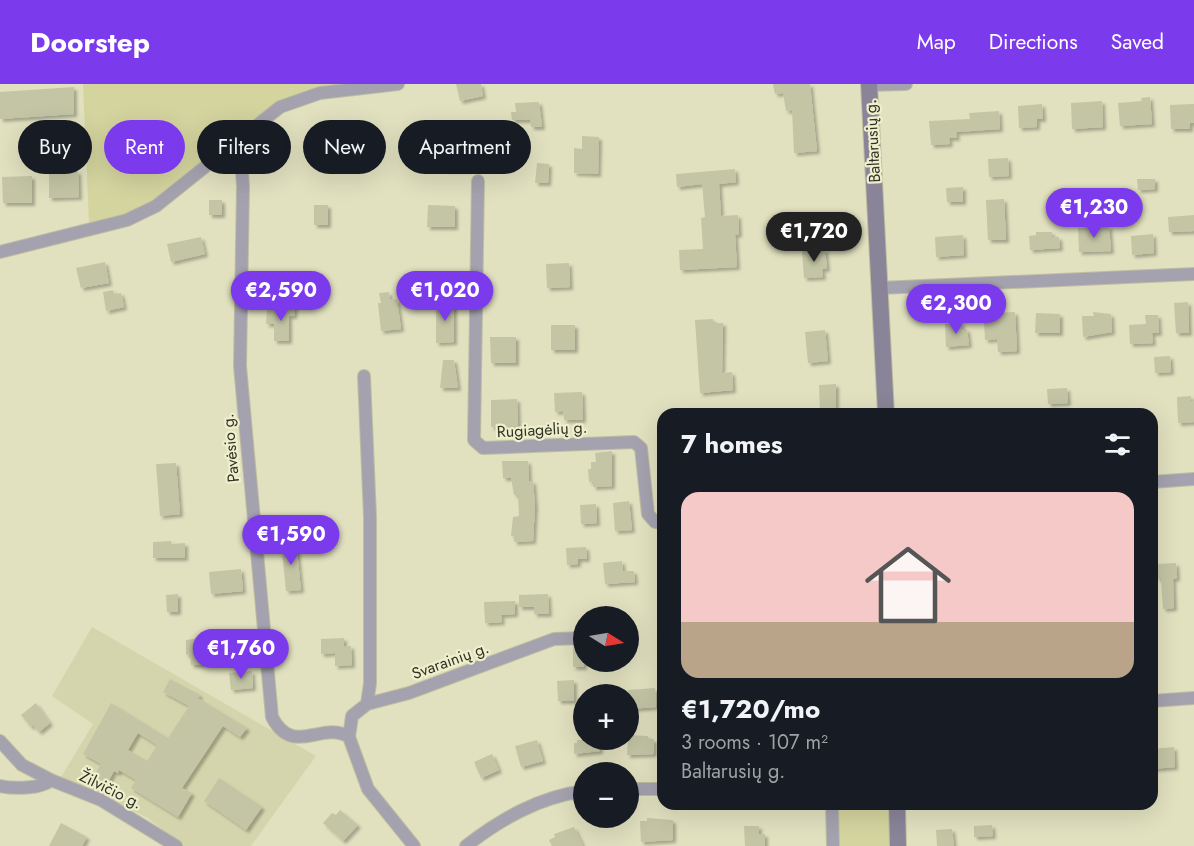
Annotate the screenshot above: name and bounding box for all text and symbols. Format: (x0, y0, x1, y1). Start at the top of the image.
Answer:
text: Doorstep (30, 22, 150, 63)
text: Map (917, 27, 956, 57)
text: Directions (989, 27, 1078, 57)
text: Saved (1111, 27, 1164, 57)
street label: Baltarusių g. (859, 99, 886, 183)
chip: Buy (18, 120, 92, 174)
chip: Rent (104, 120, 185, 174)
chip: Filters (197, 120, 291, 174)
chip: New (303, 120, 386, 174)
chip: Apartment (398, 120, 531, 174)
pin: €1,230 (1045, 188, 1143, 239)
text: €1,230 (1060, 193, 1128, 222)
pin: €1,720 (765, 212, 863, 263)
text: €1,720 (780, 217, 848, 246)
pin: €2,590 (232, 271, 330, 322)
pin: €1,020 (396, 271, 494, 322)
text: €2,590 (245, 276, 317, 305)
text: €1,020 (410, 276, 480, 305)
pin: €2,300 (907, 284, 1005, 335)
text: €2,300 (920, 289, 992, 318)
street label: Pavėsio g. (216, 413, 245, 483)
street label: Rugiagėlių g. (496, 416, 588, 443)
text: 7 homes (681, 425, 783, 463)
icon: filters (1101, 428, 1134, 461)
pin: €1,590 (242, 515, 340, 566)
text: €1,590 (256, 520, 326, 549)
icon: home (854, 531, 962, 639)
north arrow (573, 606, 639, 672)
map controls (573, 606, 639, 828)
pin: €1,760 (192, 629, 290, 680)
text: €1,760 (207, 634, 275, 663)
street label: Svarainių g. (408, 636, 492, 685)
button: + (573, 684, 639, 750)
text: €1,720/mo (681, 690, 820, 728)
text: 3 rooms · 107 m² (681, 728, 828, 757)
text: Baltarusių g. (681, 757, 785, 786)
button: − (573, 762, 639, 828)
street label: Žilvičio g. (76, 764, 146, 814)

